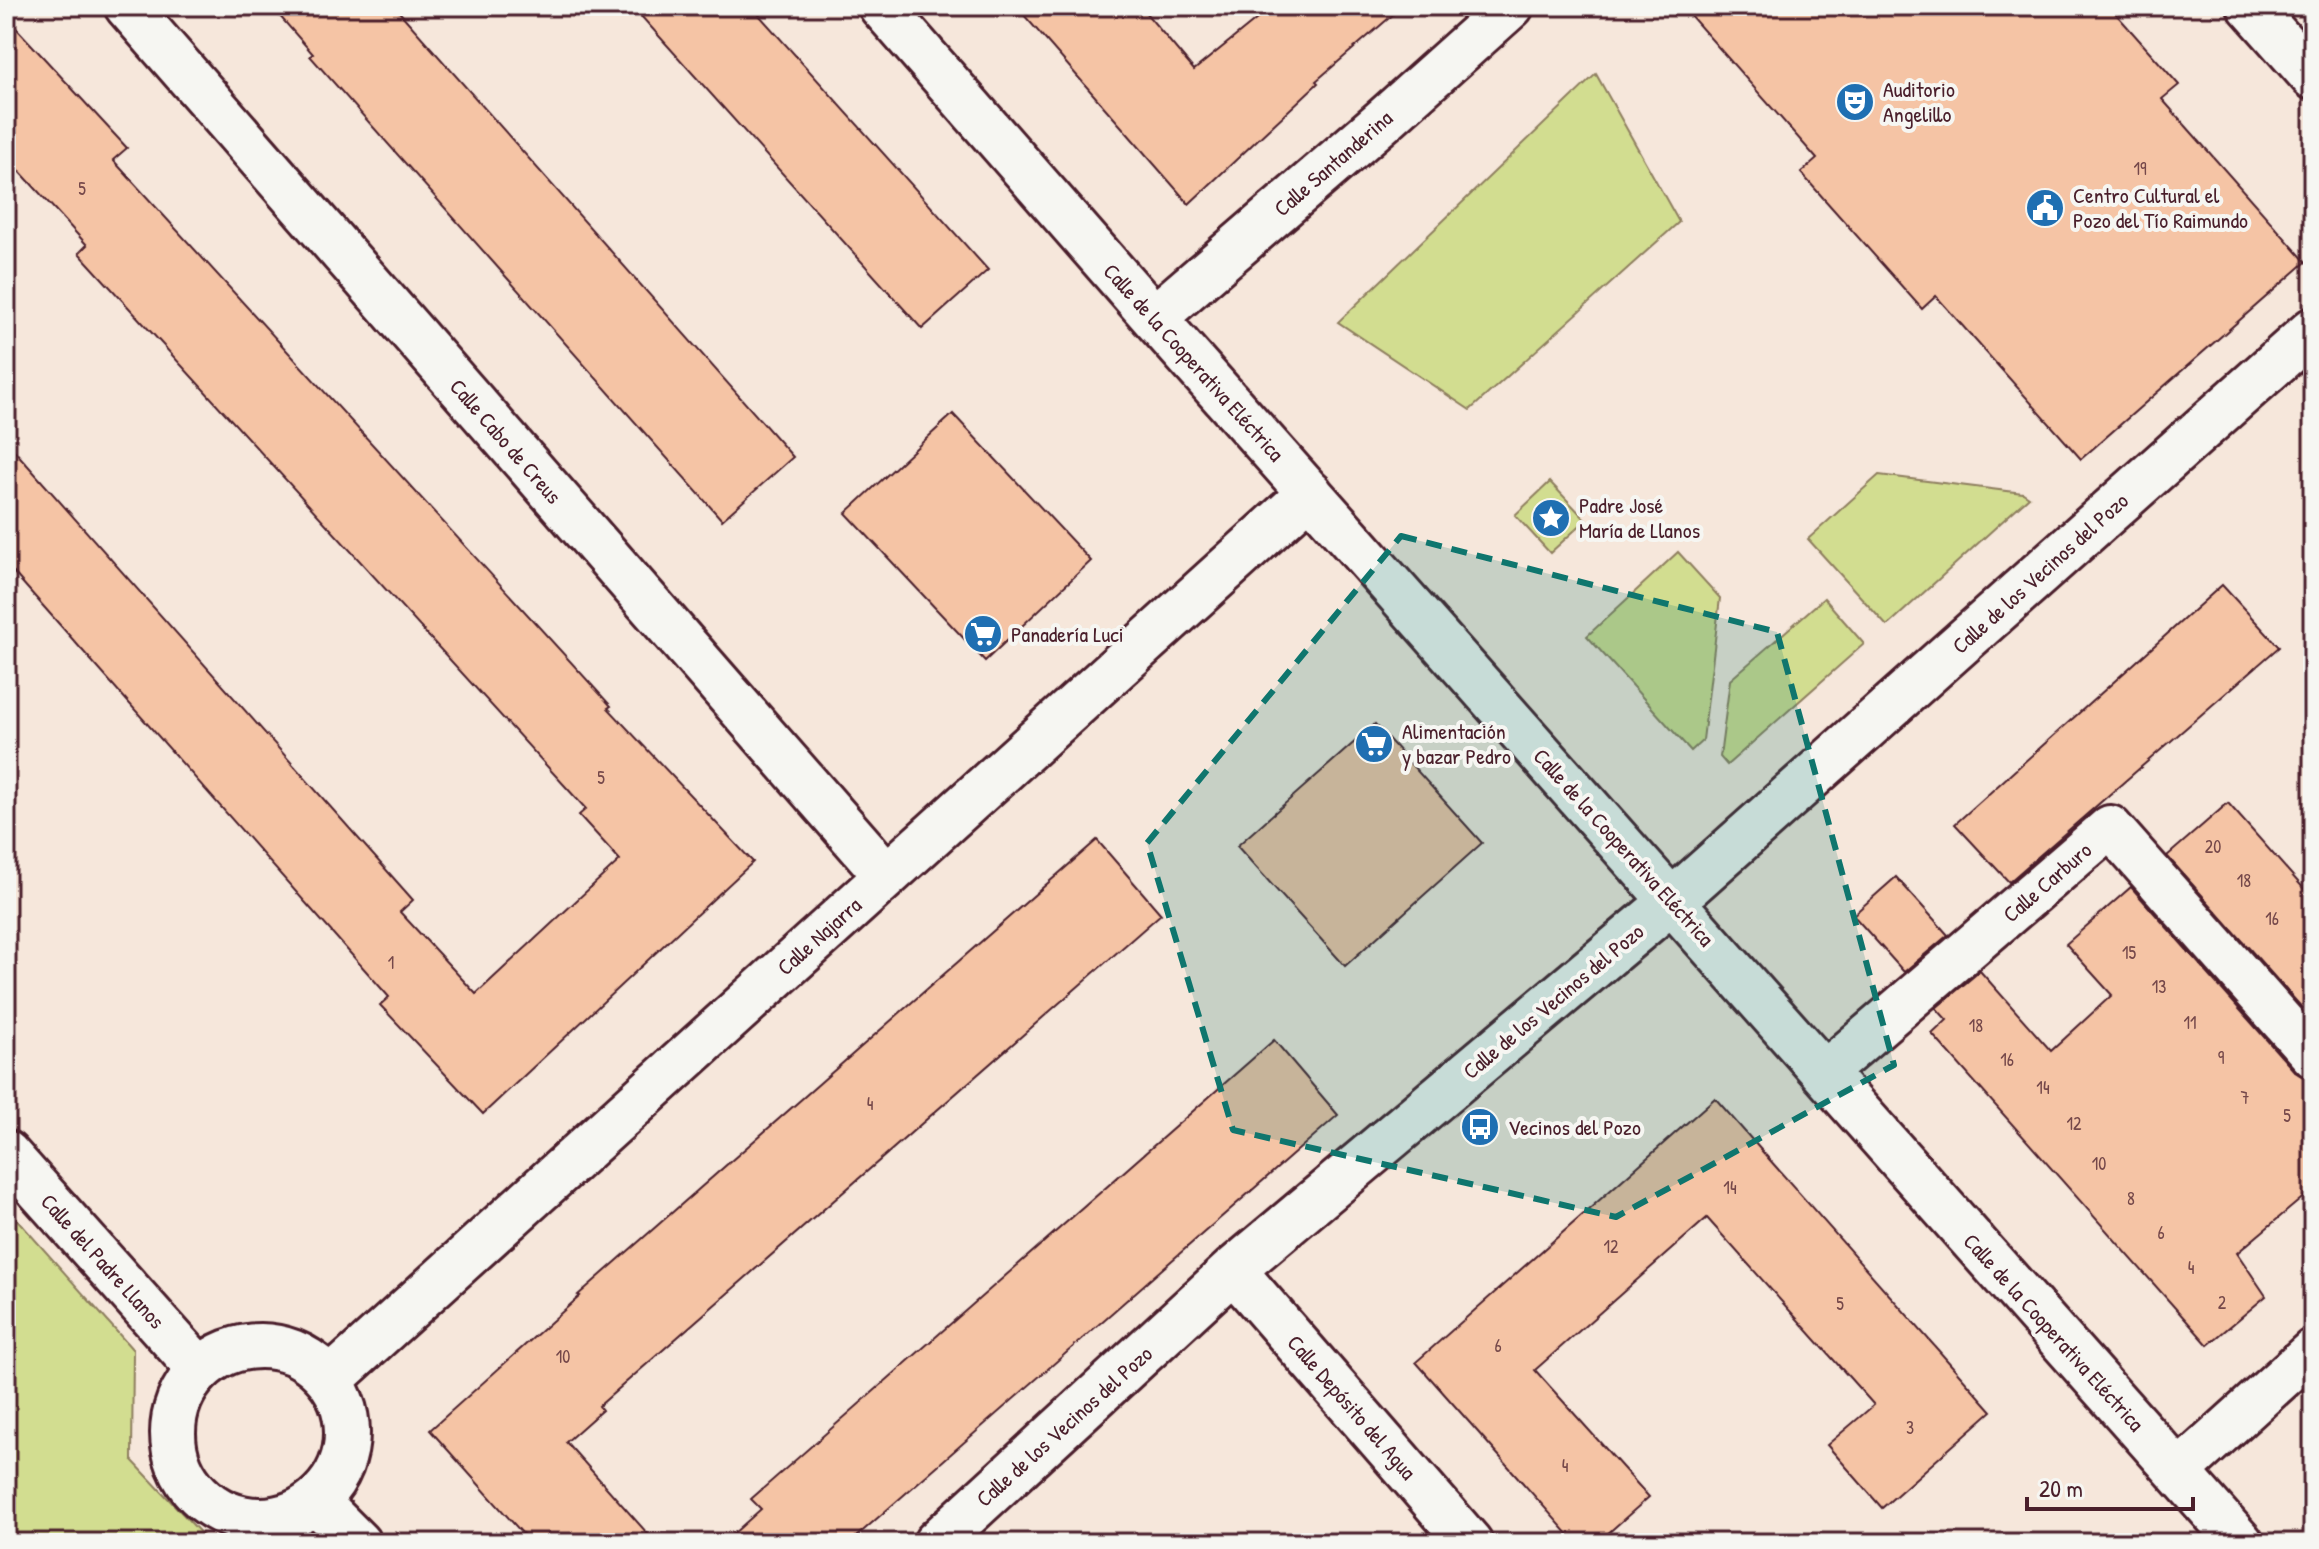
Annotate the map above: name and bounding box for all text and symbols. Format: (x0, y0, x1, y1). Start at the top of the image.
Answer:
place label: Auditorio Angelillo (1883, 74, 1955, 129)
theatre icon: Auditorio Angelillo (1834, 81, 1876, 123)
street label: Calle Santanderina (1267, 103, 1399, 223)
house number: 19 (2133, 156, 2147, 181)
house number: 5 (78, 176, 86, 201)
place label: Centro Cultural el Pozo del Tío Raimundo (2073, 180, 2248, 235)
public building icon: Centro Cultural el Pozo del Tío Raimundo (2024, 187, 2066, 229)
street label: Calle de la Cooperativa Eléctrica (1097, 256, 1291, 468)
street label: Calle Cabo de Creus (443, 372, 569, 510)
street label: Calle de los Vecinos del Pozo (1945, 486, 2135, 660)
place label: Padre José María de Llanos (1579, 490, 1700, 545)
place icon: Padre José María de Llanos (1530, 497, 1572, 539)
supermarket icon: Panadería Luci (962, 613, 1004, 655)
place label: Panadería Luci (1011, 619, 1124, 649)
place label: Alimentación y bazar Pedro (1402, 716, 1511, 771)
supermarket icon: Alimentación y bazar Pedro (1353, 723, 1395, 765)
street label: Calle de la Cooperativa Eléctrica (1527, 741, 1721, 953)
house number: 5 (597, 765, 605, 790)
house number: 20 (2205, 834, 2221, 859)
street label: Calle Carburo (1996, 835, 2098, 929)
house number: 18 (2237, 868, 2251, 893)
street label: Calle Najarra (770, 890, 868, 982)
house number: 16 (2265, 906, 2279, 931)
street label: Calle de los Vecinos del Pozo (1456, 916, 1650, 1086)
house number: 15 (2122, 940, 2136, 965)
house number: 1 (388, 950, 394, 975)
house number: 13 (2152, 974, 2166, 999)
house number: 11 (2183, 1010, 2197, 1035)
house number: 18 (1969, 1013, 1983, 1038)
house number: 9 (2218, 1045, 2225, 1070)
house number: 16 (2000, 1047, 2014, 1072)
house number: 14 (2036, 1075, 2050, 1100)
house number: 7 (2241, 1085, 2250, 1110)
house number: 4 (867, 1091, 874, 1116)
house number: 5 (2283, 1103, 2291, 1128)
bus stop icon: Vecinos del Pozo (1459, 1106, 1501, 1148)
house number: 12 (2067, 1111, 2082, 1136)
place label: Vecinos del Pozo (1508, 1112, 1641, 1142)
house number: 10 (2092, 1151, 2106, 1176)
house number: 14 (1723, 1175, 1737, 1200)
house number: 8 (2127, 1186, 2135, 1211)
street label: Calle del Padre Llanos (34, 1187, 172, 1335)
house number: 6 (2157, 1220, 2165, 1245)
street label: Calle de la Cooperativa Eléctrica (1957, 1226, 2151, 1438)
house number: 12 (1604, 1234, 1619, 1259)
house number: 4 (2188, 1255, 2195, 1280)
house number: 2 (2218, 1290, 2227, 1315)
house number: 5 (1836, 1291, 1844, 1316)
street label: Calle Depósito del Agua (1281, 1328, 1423, 1486)
house number: 6 (1494, 1333, 1502, 1358)
street label: Calle de los Vecinos del Pozo (969, 1339, 1159, 1513)
house number: 10 (556, 1344, 570, 1369)
house number: 3 (1906, 1415, 1914, 1440)
house number: 4 (1562, 1453, 1569, 1478)
scale bar (2027, 1461, 2193, 1511)
text: 20 m (2039, 1472, 2083, 1504)

